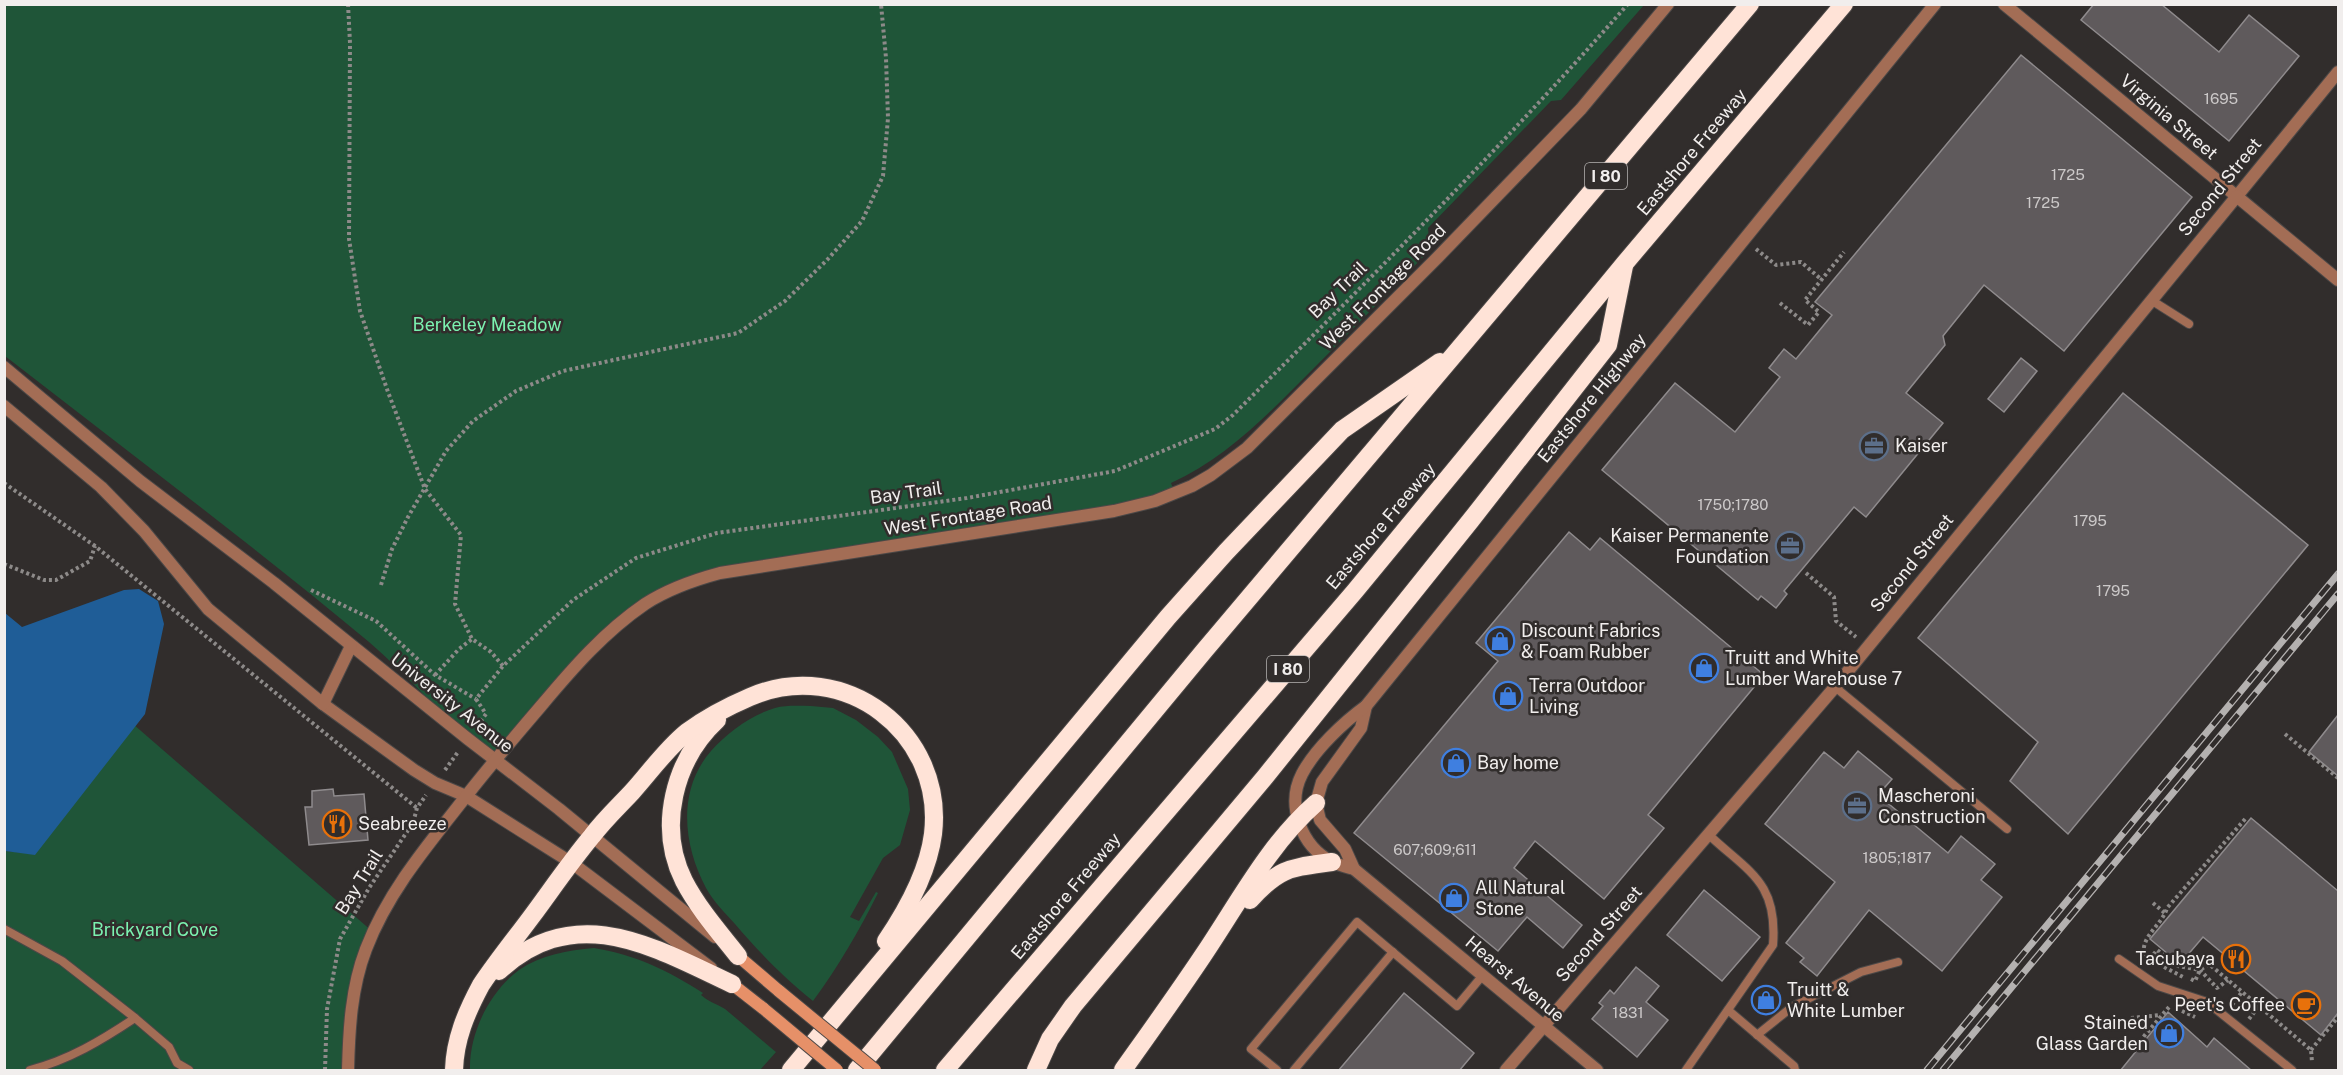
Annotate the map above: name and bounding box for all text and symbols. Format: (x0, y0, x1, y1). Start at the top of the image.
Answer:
street label: Virginia Street (2116, 70, 2222, 164)
street label: Eastshore Freeway (1633, 84, 1751, 219)
house number: 1695 (2204, 90, 2238, 107)
street label: Second Street (2174, 133, 2266, 240)
road number: I 80 (1585, 163, 1627, 189)
house number: 1725 (2051, 166, 2085, 183)
house number: 1725 (2026, 194, 2060, 211)
street label: West Frontage Road (1315, 219, 1450, 354)
street label: Bay Trail (1304, 257, 1371, 322)
park label: Berkeley Meadow (413, 314, 561, 335)
street label: Eastshore Highway (1533, 328, 1650, 467)
office icon: Kaiser (1858, 430, 1890, 462)
place label: Kaiser (1895, 435, 1948, 456)
street label: Eastshore Freeway (1322, 458, 1440, 593)
street label: Bay Trail (869, 477, 943, 508)
street label: West Frontage Road (883, 492, 1053, 539)
house number: 1750;1780 (1697, 496, 1769, 513)
street label: Second Street (1866, 509, 1958, 616)
house number: 1795 (2073, 512, 2107, 529)
place label: Kaiser Permanente Foundation (1610, 525, 1769, 567)
office icon: Kaiser Permanente Foundation (1774, 530, 1806, 562)
house number: 1795 (2096, 582, 2130, 599)
place label: Discount Fabrics & Foam Rubber (1521, 620, 1660, 662)
shop icon: Discount Fabrics & Foam Rubber (1484, 625, 1516, 657)
place label: Truitt and White Lumber Warehouse 7 (1725, 647, 1902, 689)
street label: University Avenue (387, 648, 518, 757)
shop icon: Truitt and White Lumber Warehouse 7 (1688, 652, 1720, 684)
road number: I 80 (1267, 656, 1309, 682)
place label: Terra Outdoor Living (1529, 675, 1645, 717)
shop icon: Terra Outdoor Living (1492, 680, 1524, 712)
shop icon: Bay home (1440, 747, 1472, 779)
place label: Bay home (1477, 752, 1559, 773)
place label: Mascheroni Construction (1878, 785, 1986, 827)
office icon: Mascheroni Construction (1841, 790, 1873, 822)
restaurant icon: Seabreeze (321, 808, 353, 840)
place label: Seabreeze (358, 813, 447, 834)
street label: Eastshore Freeway (1007, 828, 1125, 963)
house number: 607;609;611 (1393, 841, 1477, 858)
street label: Bay Trail (330, 845, 387, 918)
house number: 1805;1817 (1862, 849, 1932, 866)
place label: All Natural Stone (1475, 877, 1565, 919)
street label: Second Street (1551, 881, 1646, 986)
shop icon: All Natural Stone (1438, 882, 1470, 914)
park label: Brickyard Cove (92, 919, 218, 940)
street label: Hearst Avenue (1462, 931, 1569, 1026)
restaurant icon: Tacubaya (2220, 943, 2252, 975)
place label: Tacubaya (2135, 948, 2215, 969)
place label: Truitt & White Lumber (1787, 979, 1905, 1021)
shop icon: Truitt & White Lumber (1750, 984, 1782, 1016)
cafe icon: Peet's Coffee (2290, 989, 2322, 1021)
place label: Peet's Coffee (2174, 994, 2285, 1015)
house number: 1831 (1612, 1004, 1644, 1021)
place label: Stained Glass Garden (2036, 1012, 2148, 1054)
shop icon: Stained Glass Garden (2153, 1017, 2185, 1049)

